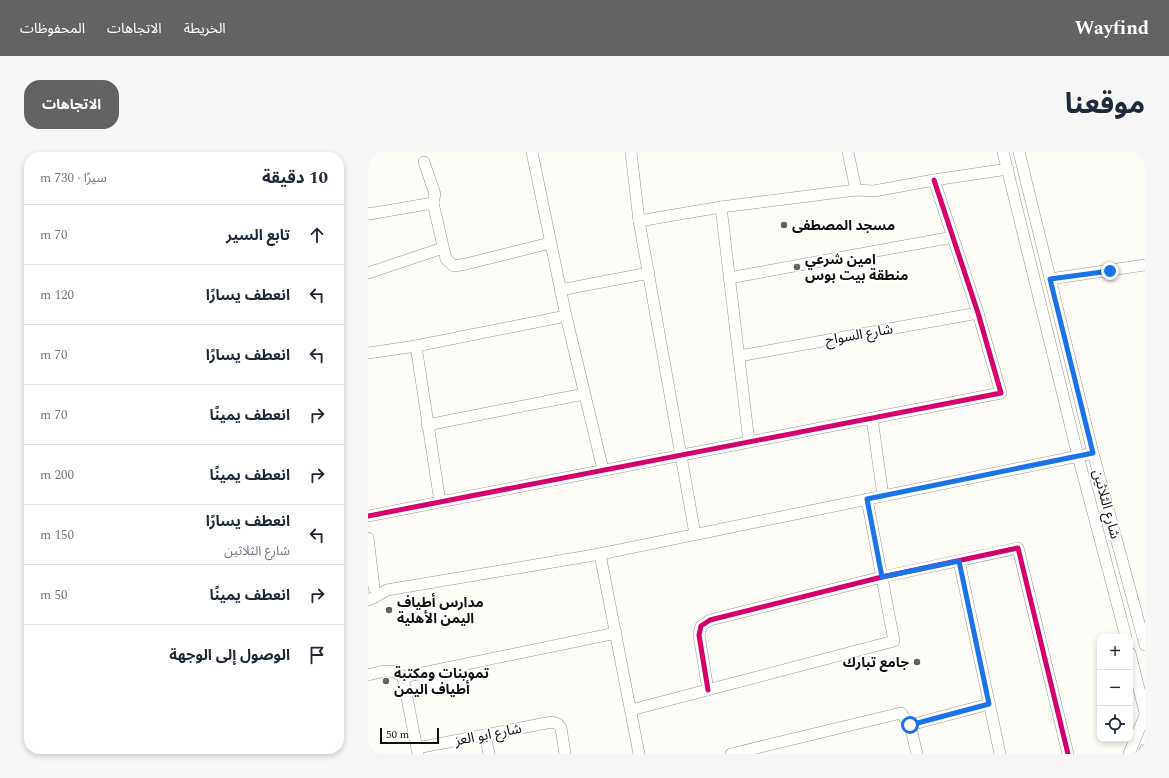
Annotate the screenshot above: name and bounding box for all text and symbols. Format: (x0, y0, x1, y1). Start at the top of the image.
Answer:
text: Wayfind (1075, 14, 1149, 43)
text: المحفوظات (20, 18, 85, 39)
text: الاتجاهات (107, 18, 162, 39)
text: الخريطة (184, 18, 226, 39)
button: الاتجاهات (24, 80, 119, 129)
text: موقعنا (1065, 83, 1145, 126)
text: 10 دقيقة (262, 165, 328, 191)
text: سيرًا · 730 m (40, 168, 107, 188)
place label: مسجد المصطفى (792, 215, 895, 236)
marker: مسجد المصطفى (779, 220, 789, 230)
text: تابع السير (226, 224, 290, 247)
icon: ahead (306, 224, 328, 246)
text: 70 m (40, 225, 67, 245)
place label: امين شرعي منطقة بيت بوس (805, 249, 909, 286)
marker: امين شرعي منطقة بيت بوس (792, 262, 802, 272)
route end (1101, 262, 1119, 280)
text: انعطف يسارًا (206, 284, 290, 307)
icon: left (306, 284, 328, 306)
text: 120 m (40, 285, 74, 305)
street label: شارع السواح (824, 318, 895, 351)
text: انعطف يسارًا (206, 344, 290, 367)
icon: left (306, 344, 328, 366)
text: 70 m (40, 345, 67, 365)
text: انعطف يمينًا (210, 404, 290, 427)
icon: right (306, 404, 328, 426)
text: 70 m (40, 405, 67, 425)
text: انعطف يمينًا (210, 464, 290, 487)
icon: right (306, 464, 328, 486)
text: 200 m (40, 465, 74, 485)
street label: شارع الثلاثين (1087, 467, 1126, 541)
text: انعطف يسارًا (206, 510, 290, 533)
icon: left (306, 524, 328, 546)
text: 150 m (40, 525, 74, 545)
text: شارع الثلاثين (224, 541, 290, 561)
text: انعطف يمينًا (210, 584, 290, 607)
icon: right (306, 584, 328, 606)
text: 50 m (40, 585, 67, 605)
place label: مدارس أطياف اليمن الأهلية (397, 592, 484, 629)
marker: مدارس أطياف اليمن الأهلية (384, 605, 394, 615)
map controls (1097, 634, 1133, 742)
button: + (1097, 634, 1133, 670)
text: الوصول إلى الوجهة (169, 644, 290, 667)
icon: arrive (306, 644, 328, 666)
place label: جامع تبارك (843, 652, 909, 673)
marker: جامع تبارك (912, 657, 922, 667)
place label: تموينات ومكتبة أطياف اليمن (394, 663, 489, 700)
button: − (1097, 670, 1133, 706)
marker: تموينات ومكتبة أطياف اليمن (381, 676, 391, 686)
button: locate (1097, 706, 1133, 742)
route start (901, 716, 919, 734)
street label: شارع ابو العز (452, 718, 523, 751)
scale bar (380, 726, 439, 745)
text: 50 m (386, 726, 409, 743)

